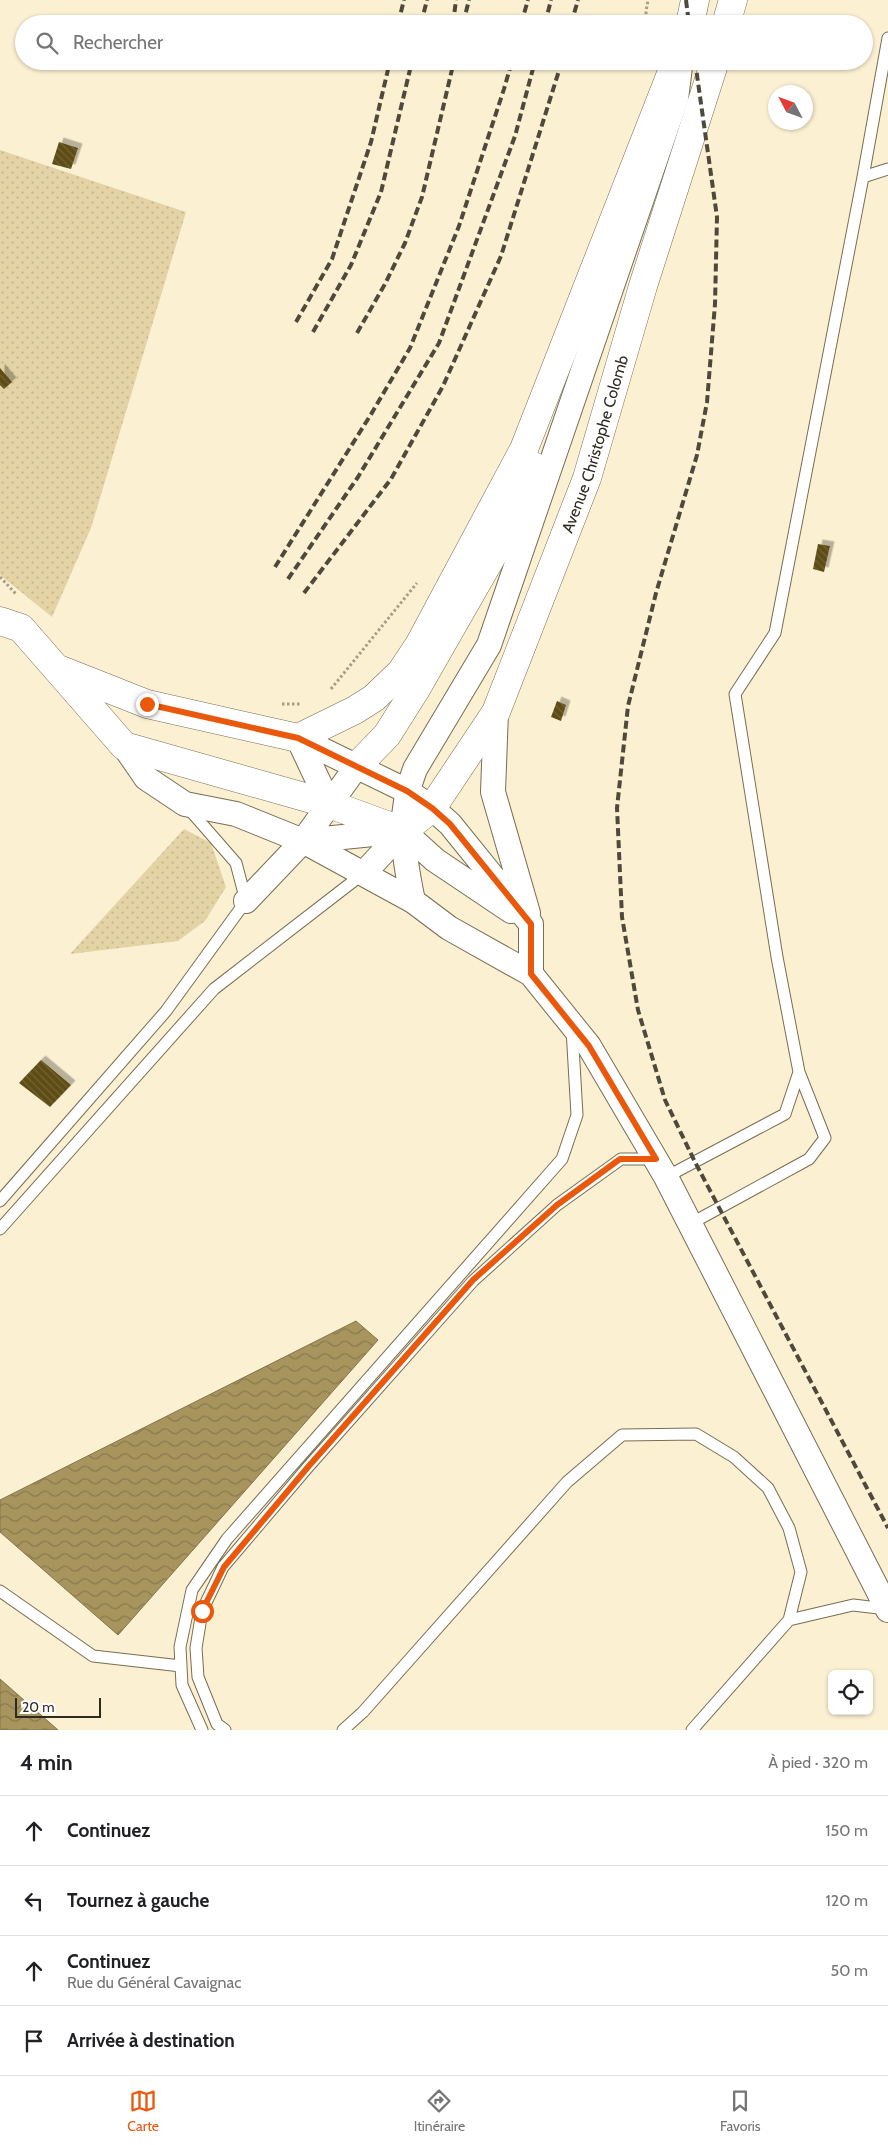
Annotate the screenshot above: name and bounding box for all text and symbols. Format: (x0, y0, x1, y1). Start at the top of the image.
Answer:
search box (15, 15, 873, 70)
icon: search (33, 29, 61, 57)
text: Rechercher (73, 31, 163, 54)
north arrow (768, 85, 813, 130)
street label: Avenue Christophe Colomb (557, 353, 632, 535)
route end (136, 693, 159, 716)
route start (191, 1600, 214, 1623)
map controls (828, 1670, 873, 1715)
button: locate (828, 1670, 873, 1715)
scale bar (15, 1695, 101, 1718)
text: 20 m (22, 1698, 55, 1716)
text: 4 min (20, 1750, 73, 1775)
text: À pied · 320 m (768, 1753, 868, 1772)
icon: ahead (20, 1817, 48, 1845)
text: Continuez (67, 1819, 150, 1842)
text: 150 m (825, 1821, 868, 1840)
icon: left (20, 1887, 48, 1915)
text: Tournez à gauche (67, 1889, 209, 1912)
text: 120 m (826, 1891, 868, 1910)
text: Continuez (67, 1950, 150, 1973)
icon: ahead (20, 1957, 48, 1985)
text: 50 m (831, 1961, 868, 1980)
text: Rue du Général Cavaignac (67, 1973, 241, 1992)
icon: arrive (20, 2027, 48, 2055)
text: Arrivée à destination (67, 2029, 235, 2052)
tab: Carte (127, 2087, 159, 2135)
tab: Itinéraire (414, 2087, 465, 2135)
tab: Favoris (720, 2087, 761, 2135)

